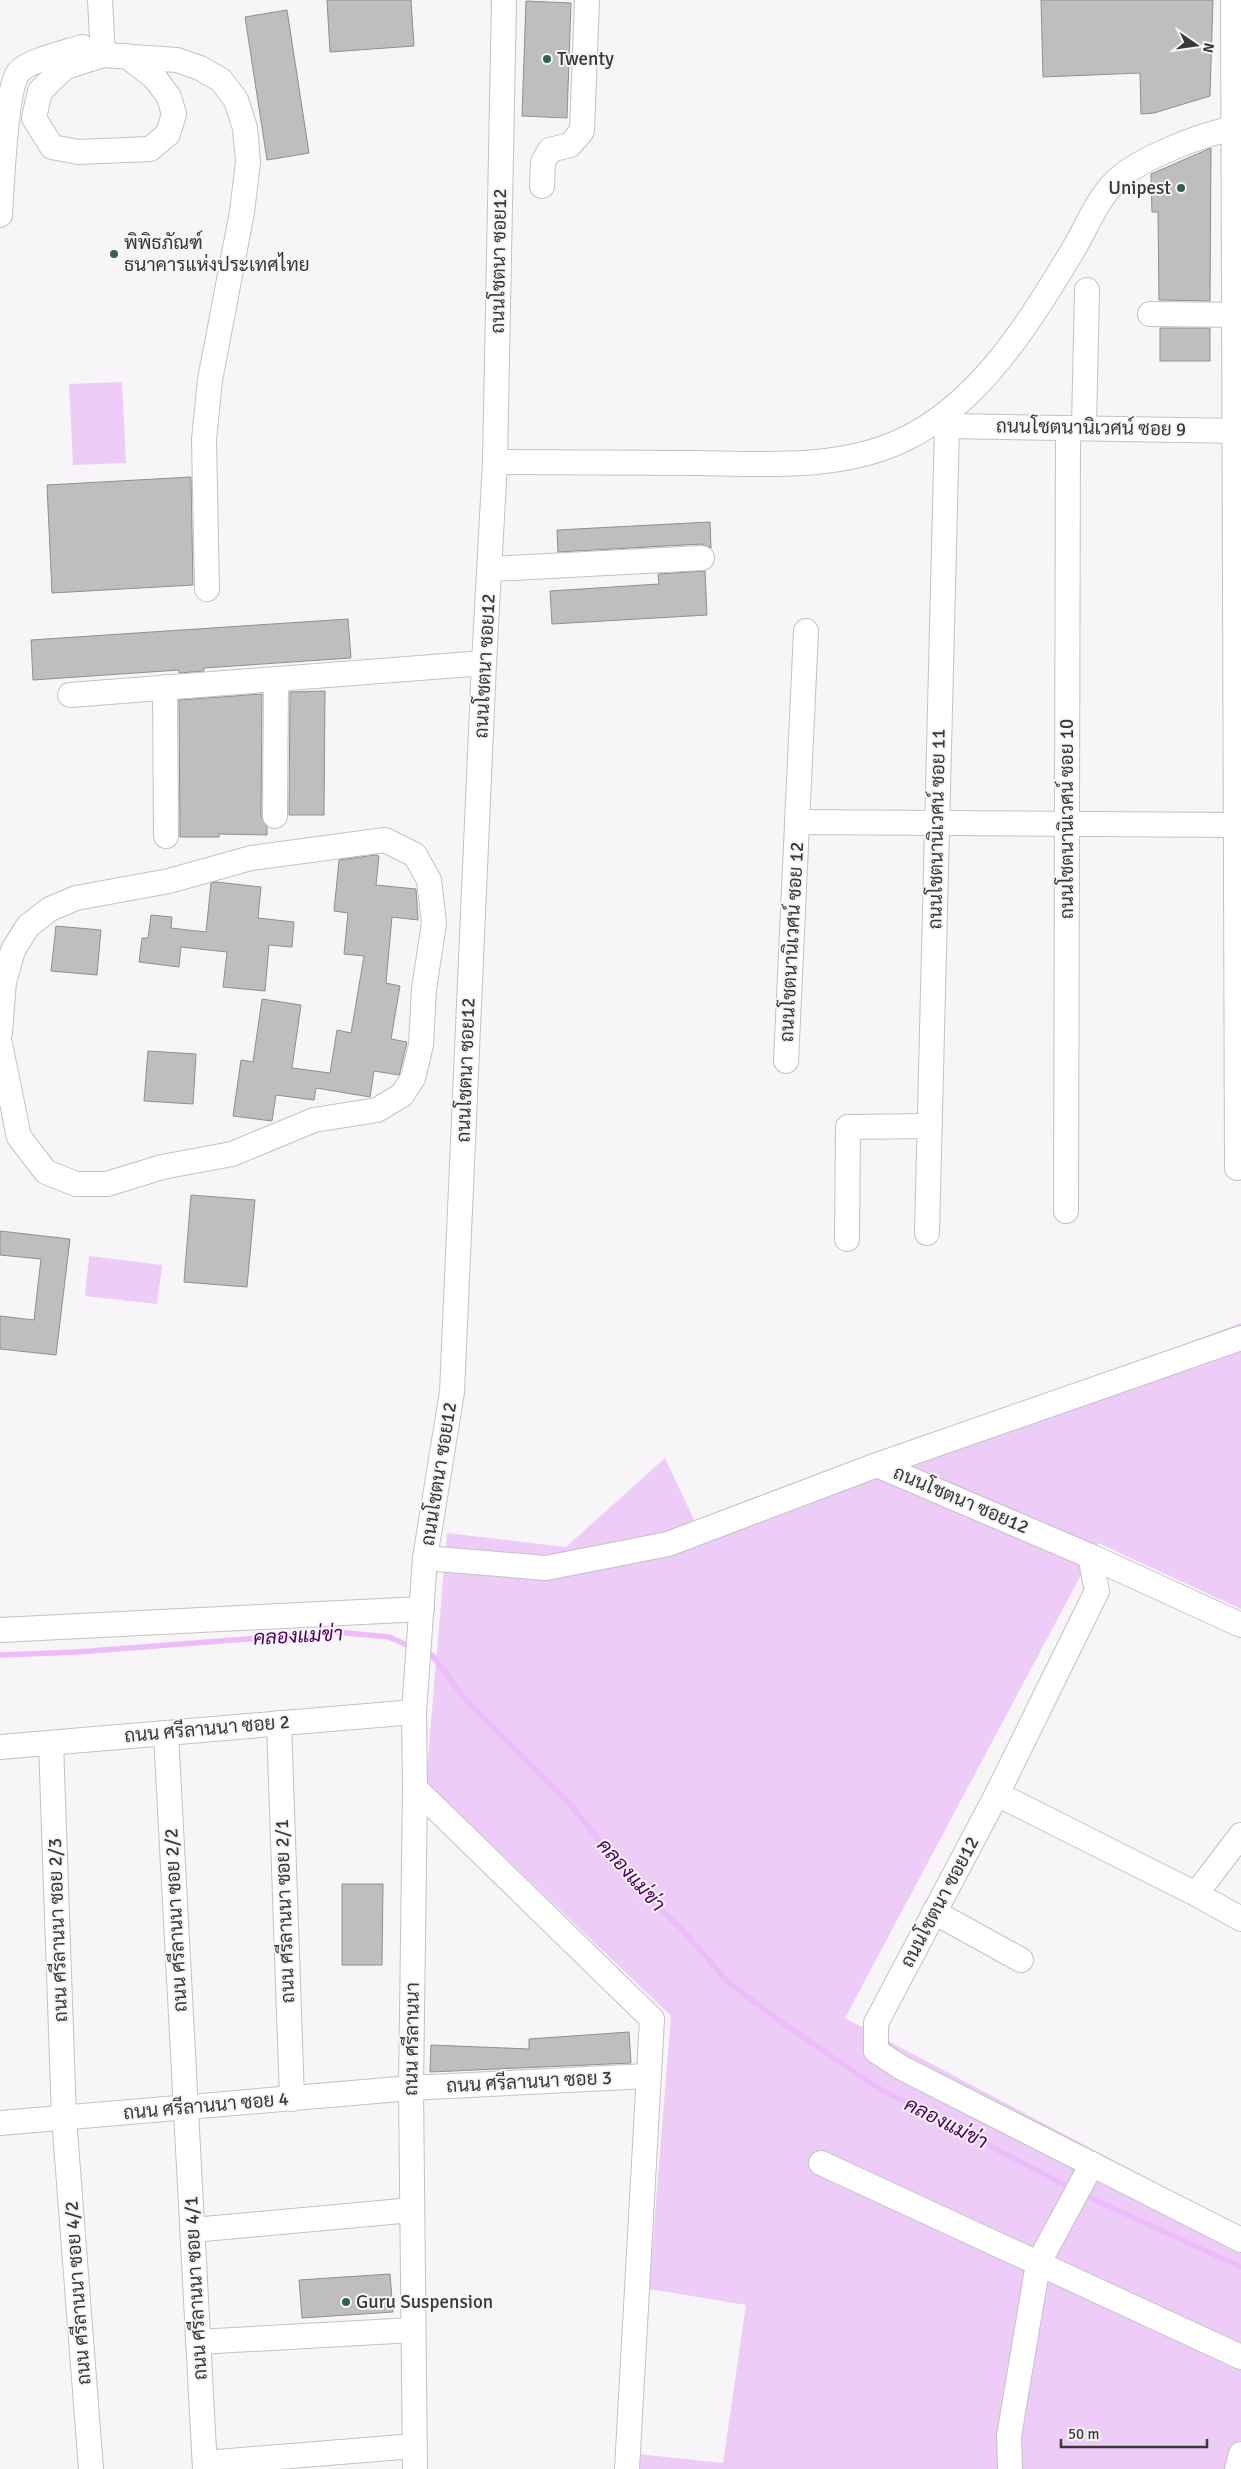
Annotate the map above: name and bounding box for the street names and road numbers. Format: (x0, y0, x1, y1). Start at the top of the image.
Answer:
street label: ถนนโชตนา ซอย12 (485, 188, 512, 334)
street label: ถนนโชตนานิเวศน์ ซอย 9 (996, 413, 1186, 442)
street label: ถนนโชตนา ซอย12 (468, 593, 501, 739)
street label: ถนนโชตนานิเวศน์ ซอย 10 (1054, 719, 1079, 919)
street label: ถนนโชตนานิเวศน์ ซอย 11 (922, 728, 951, 930)
street label: ถนนโชตนานิเวศน์ ซอย 12 (774, 841, 809, 1043)
street label: ถนนโชตนา ซอย12 (450, 997, 481, 1143)
street label: ถนนโชตนา ซอย12 (415, 1400, 462, 1548)
street label: ถนนโชตนา ซอย12 (889, 1460, 1033, 1539)
street label: ถนน ศรีลานนา ซอย 2 (123, 1709, 291, 1748)
street label: ถนน ศรีลานนา ซอย 2/1 (269, 1818, 300, 2004)
street label: ถนน ศรีลานนา ซอย 2/2 (158, 1827, 193, 2013)
street label: ถนนโชตนา ซอย12 (894, 1832, 985, 1972)
street label: ถนน ศรีลานนา ซอย 2/3 (42, 1837, 73, 2023)
street label: ถนน ศรีลานนา (398, 1982, 425, 2096)
street label: ถนน ศรีลานนา ซอย 3 (445, 2065, 613, 2098)
street label: ถนน ศรีลานนา ซอย 4 (122, 2086, 290, 2125)
street label: ถนน ศรีลานนา ซอย 4/1 (178, 2195, 213, 2381)
street label: ถนน ศรีลานนา ซอย 4/2 (59, 2200, 96, 2386)

